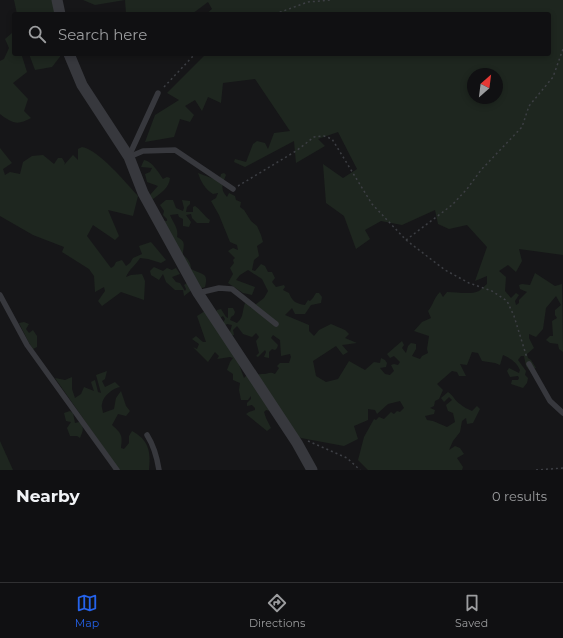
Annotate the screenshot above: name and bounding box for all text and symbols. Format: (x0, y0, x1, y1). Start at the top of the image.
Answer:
search box (12, 12, 551, 56)
icon: search (26, 23, 48, 45)
text: Search here (58, 25, 147, 44)
north arrow (467, 68, 503, 104)
text: Nearby (16, 486, 80, 506)
text: 0 results (492, 488, 547, 504)
tab: Map (75, 592, 99, 630)
tab: Directions (249, 592, 305, 630)
tab: Saved (455, 592, 488, 630)

